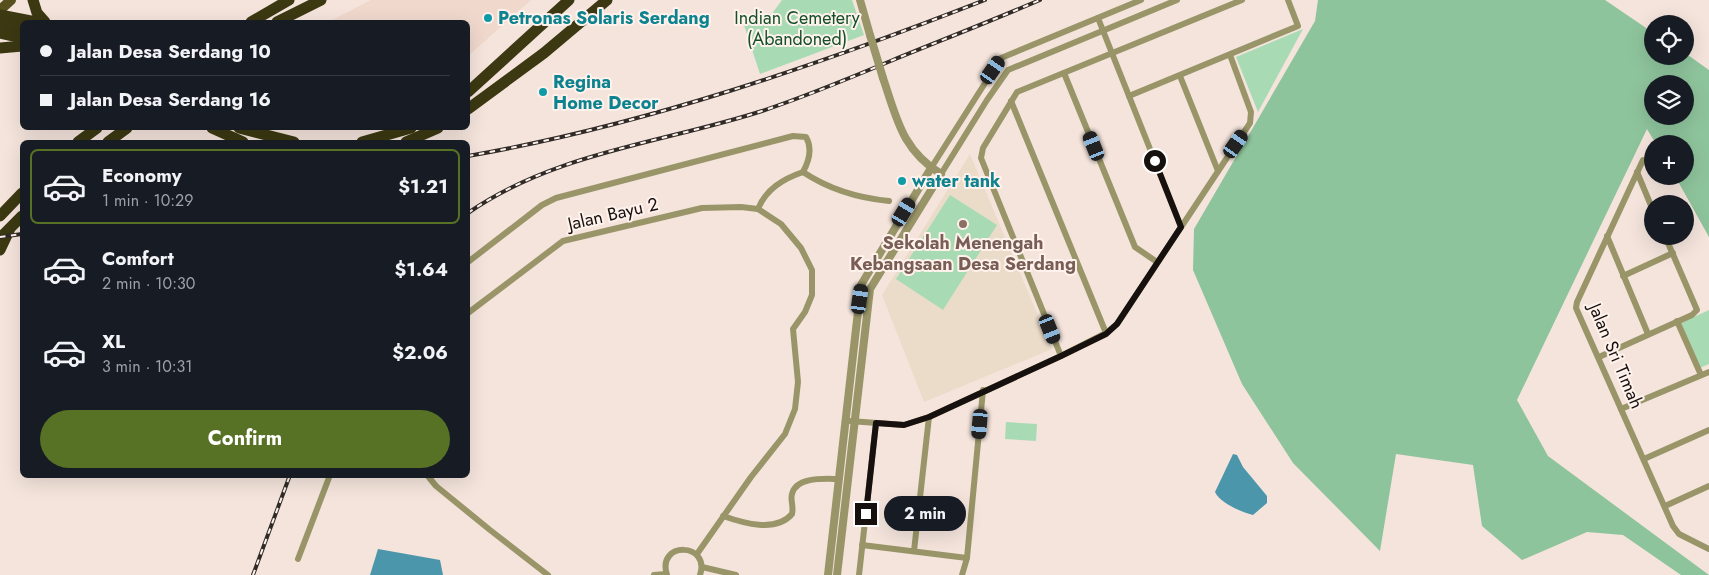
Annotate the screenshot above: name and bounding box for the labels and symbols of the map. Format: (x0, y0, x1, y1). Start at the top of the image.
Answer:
place label: Petronas Solaris Serdang (498, 5, 710, 31)
park label: Indian Cemetery (Abandoned) (734, 5, 860, 52)
marker: Petronas Solaris Serdang (482, 12, 494, 24)
car (978, 53, 1007, 87)
place label: Regina Home Decor (553, 69, 659, 116)
marker: Regina Home Decor (537, 86, 549, 98)
car (1221, 127, 1250, 161)
car (1081, 129, 1106, 163)
route start (1144, 150, 1166, 172)
place label: water tank (911, 168, 1001, 194)
marker: water tank (896, 175, 908, 187)
street label: Jalan Bayu 2 (563, 191, 661, 237)
car (889, 195, 918, 229)
marker: Sekolah Menengah Kebangsaan Desa Serdang (957, 218, 969, 230)
place label: Sekolah Menengah Kebangsaan Desa Serdang (850, 230, 1076, 277)
car (850, 283, 869, 315)
street label: Jalan Sri Timah (1581, 298, 1650, 413)
car (1037, 312, 1062, 346)
car (971, 408, 988, 440)
callout: 2 min (884, 496, 966, 532)
route end (855, 503, 877, 525)

